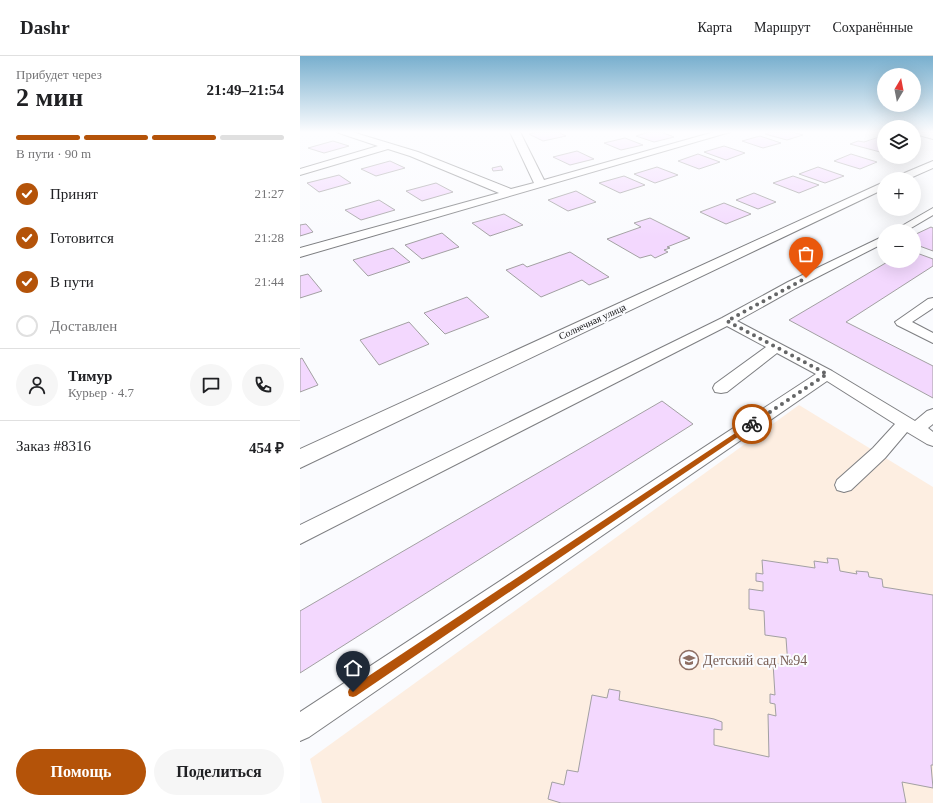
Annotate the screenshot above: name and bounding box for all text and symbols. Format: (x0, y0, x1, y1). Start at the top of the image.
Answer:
text: Dashr (20, 17, 70, 38)
text: Карта (697, 20, 732, 35)
text: Маршрут (754, 20, 810, 35)
text: Сохранённые (832, 20, 913, 35)
text: Прибудет через (16, 67, 102, 82)
north arrow (877, 68, 921, 112)
map controls (877, 68, 921, 268)
text: 21:49–21:54 (207, 82, 284, 98)
text: 2 мин (16, 83, 83, 112)
button: layers (877, 120, 921, 164)
text: В пути · 90 m (16, 146, 91, 161)
button: + (877, 172, 921, 216)
icon: check (16, 183, 38, 205)
text: Принят (50, 186, 98, 202)
text: 21:27 (254, 186, 284, 201)
button: − (877, 224, 921, 268)
icon: check (16, 227, 38, 249)
text: Готовится (50, 230, 114, 246)
text: 21:28 (254, 230, 284, 245)
pin (789, 237, 823, 278)
icon: bag (795, 243, 817, 265)
icon: check (16, 271, 38, 293)
text: В пути (50, 274, 94, 290)
text: 21:44 (254, 274, 284, 289)
street label: Солнечная улица (557, 301, 628, 342)
text: Доставлен (50, 318, 117, 334)
button: person (16, 364, 58, 406)
button: chat (190, 364, 232, 406)
button: phone (242, 364, 284, 406)
text: Тимур (68, 368, 112, 384)
text: Курьер · 4.7 (68, 385, 134, 400)
courier (732, 404, 772, 444)
icon: bike (741, 413, 763, 435)
text: Заказ #8316 (16, 438, 91, 454)
text: 454 ₽ (249, 440, 284, 456)
school or university icon: Детский сад №94 (678, 649, 700, 671)
pin (336, 651, 370, 692)
place label: Детский сад №94 (703, 653, 807, 668)
icon: home (342, 657, 364, 679)
button: Помощь (16, 749, 146, 795)
button: Поделиться (154, 749, 284, 795)

